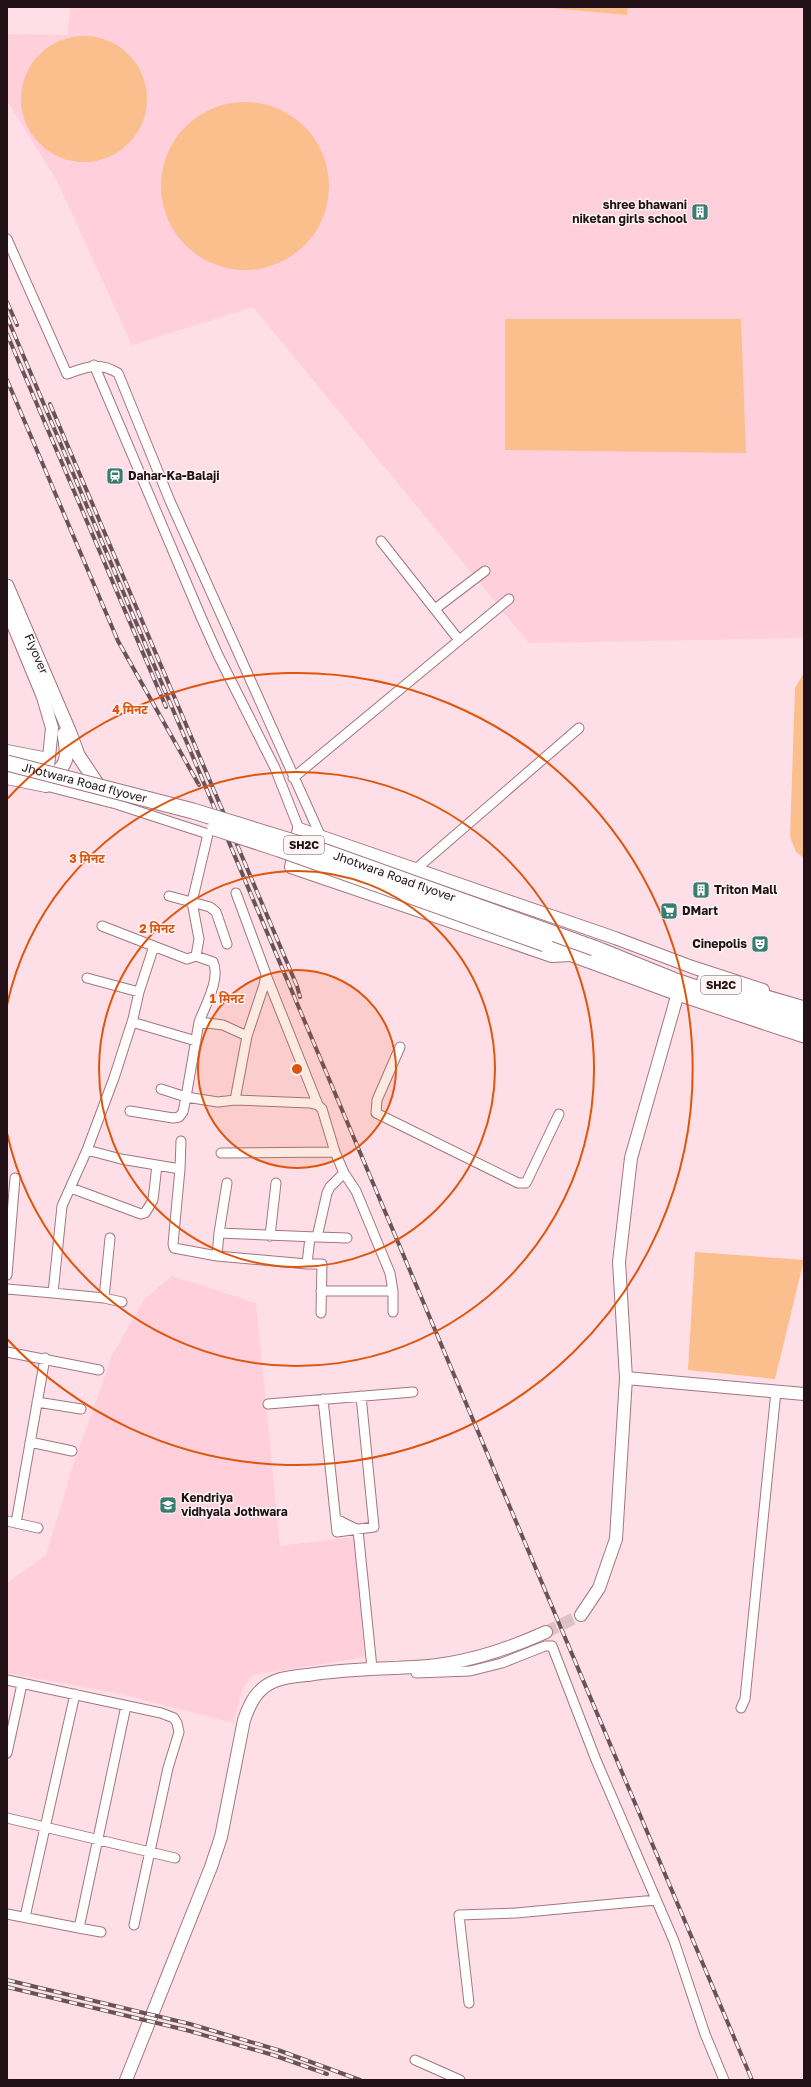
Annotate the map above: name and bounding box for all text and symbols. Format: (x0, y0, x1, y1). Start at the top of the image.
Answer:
place label: shree bhawani niketan girls school (572, 197, 687, 226)
building icon: shree bhawani niketan girls school (690, 202, 710, 222)
station icon: Dahar-Ka-Balaji (105, 466, 125, 486)
place label: Dahar-Ka-Balaji (128, 468, 219, 483)
street label: Flyover (21, 631, 52, 677)
text: 4 मिनट (112, 702, 148, 717)
street label: Jhotwara Road flyover (20, 759, 149, 806)
road number: SH2C (284, 836, 324, 854)
street label: Jhotwara Road flyover (331, 847, 458, 905)
text: 3 मिनट (69, 851, 105, 866)
building icon: Triton Mall (691, 880, 711, 900)
place label: Triton Mall (714, 882, 777, 897)
supermarket icon: DMart (659, 901, 679, 921)
place label: DMart (682, 903, 718, 918)
text: 2 मिनट (139, 921, 175, 936)
theatre icon: Cinepolis (750, 934, 770, 954)
place label: Cinepolis (692, 936, 747, 951)
road number: SH2C (701, 976, 741, 994)
text: 1 मिनट (210, 991, 245, 1006)
centre of rings (290, 1062, 304, 1076)
place label: Kendriya vidhyala Jothwara (181, 1490, 288, 1519)
school or university icon: Kendriya vidhyala Jothwara (158, 1495, 178, 1515)

